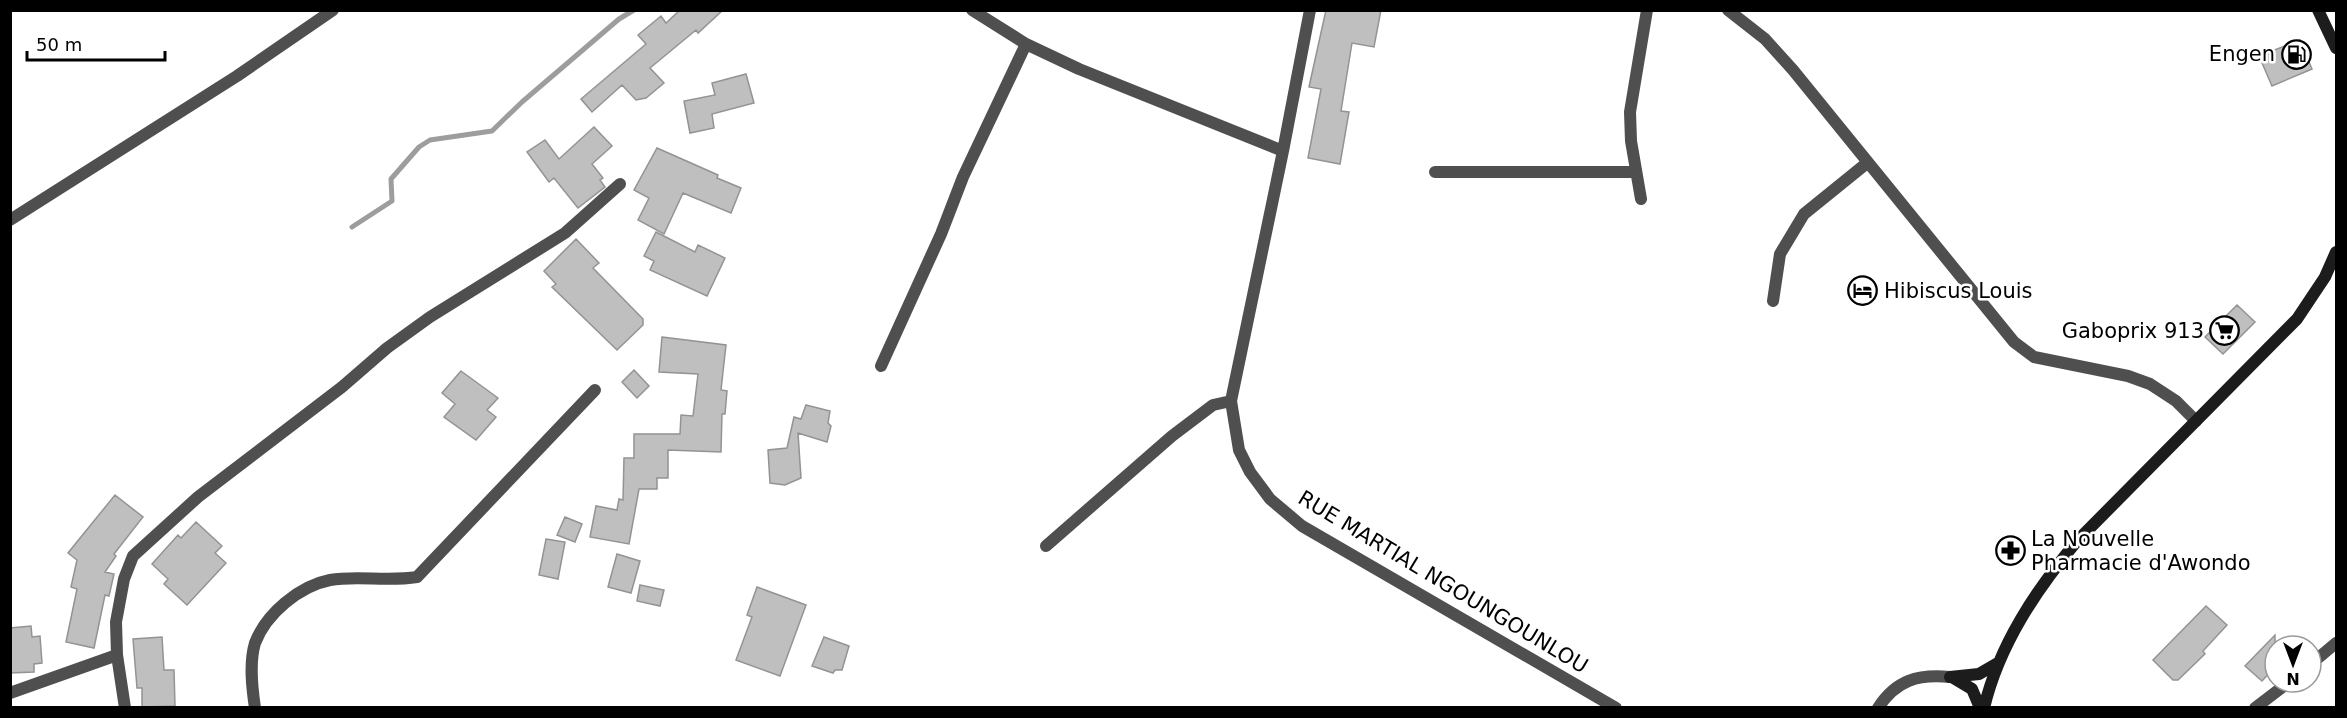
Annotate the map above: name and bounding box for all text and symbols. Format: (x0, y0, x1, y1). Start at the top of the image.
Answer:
scale bar (27, 24, 165, 62)
text: 50 m (36, 34, 82, 55)
fuel station icon: Engen (2280, 38, 2312, 70)
place label: Engen (2209, 42, 2275, 66)
hotel icon: Hibiscus Louis (1847, 275, 1879, 307)
place label: Hibiscus Louis (1884, 279, 2032, 303)
supermarket icon: Gaboprix 913 (2209, 315, 2241, 347)
place label: Gaboprix 913 (2062, 319, 2204, 343)
street label: RUE MARTIAL NGOUNGOUNLOU (1294, 486, 1592, 678)
place label: La Nouvelle Pharmacie d'Awondo (2031, 527, 2251, 575)
pharmacy icon: La Nouvelle Pharmacie d'Awondo (1994, 535, 2026, 567)
north arrow (2263, 634, 2323, 694)
text: N (2286, 669, 2300, 688)

